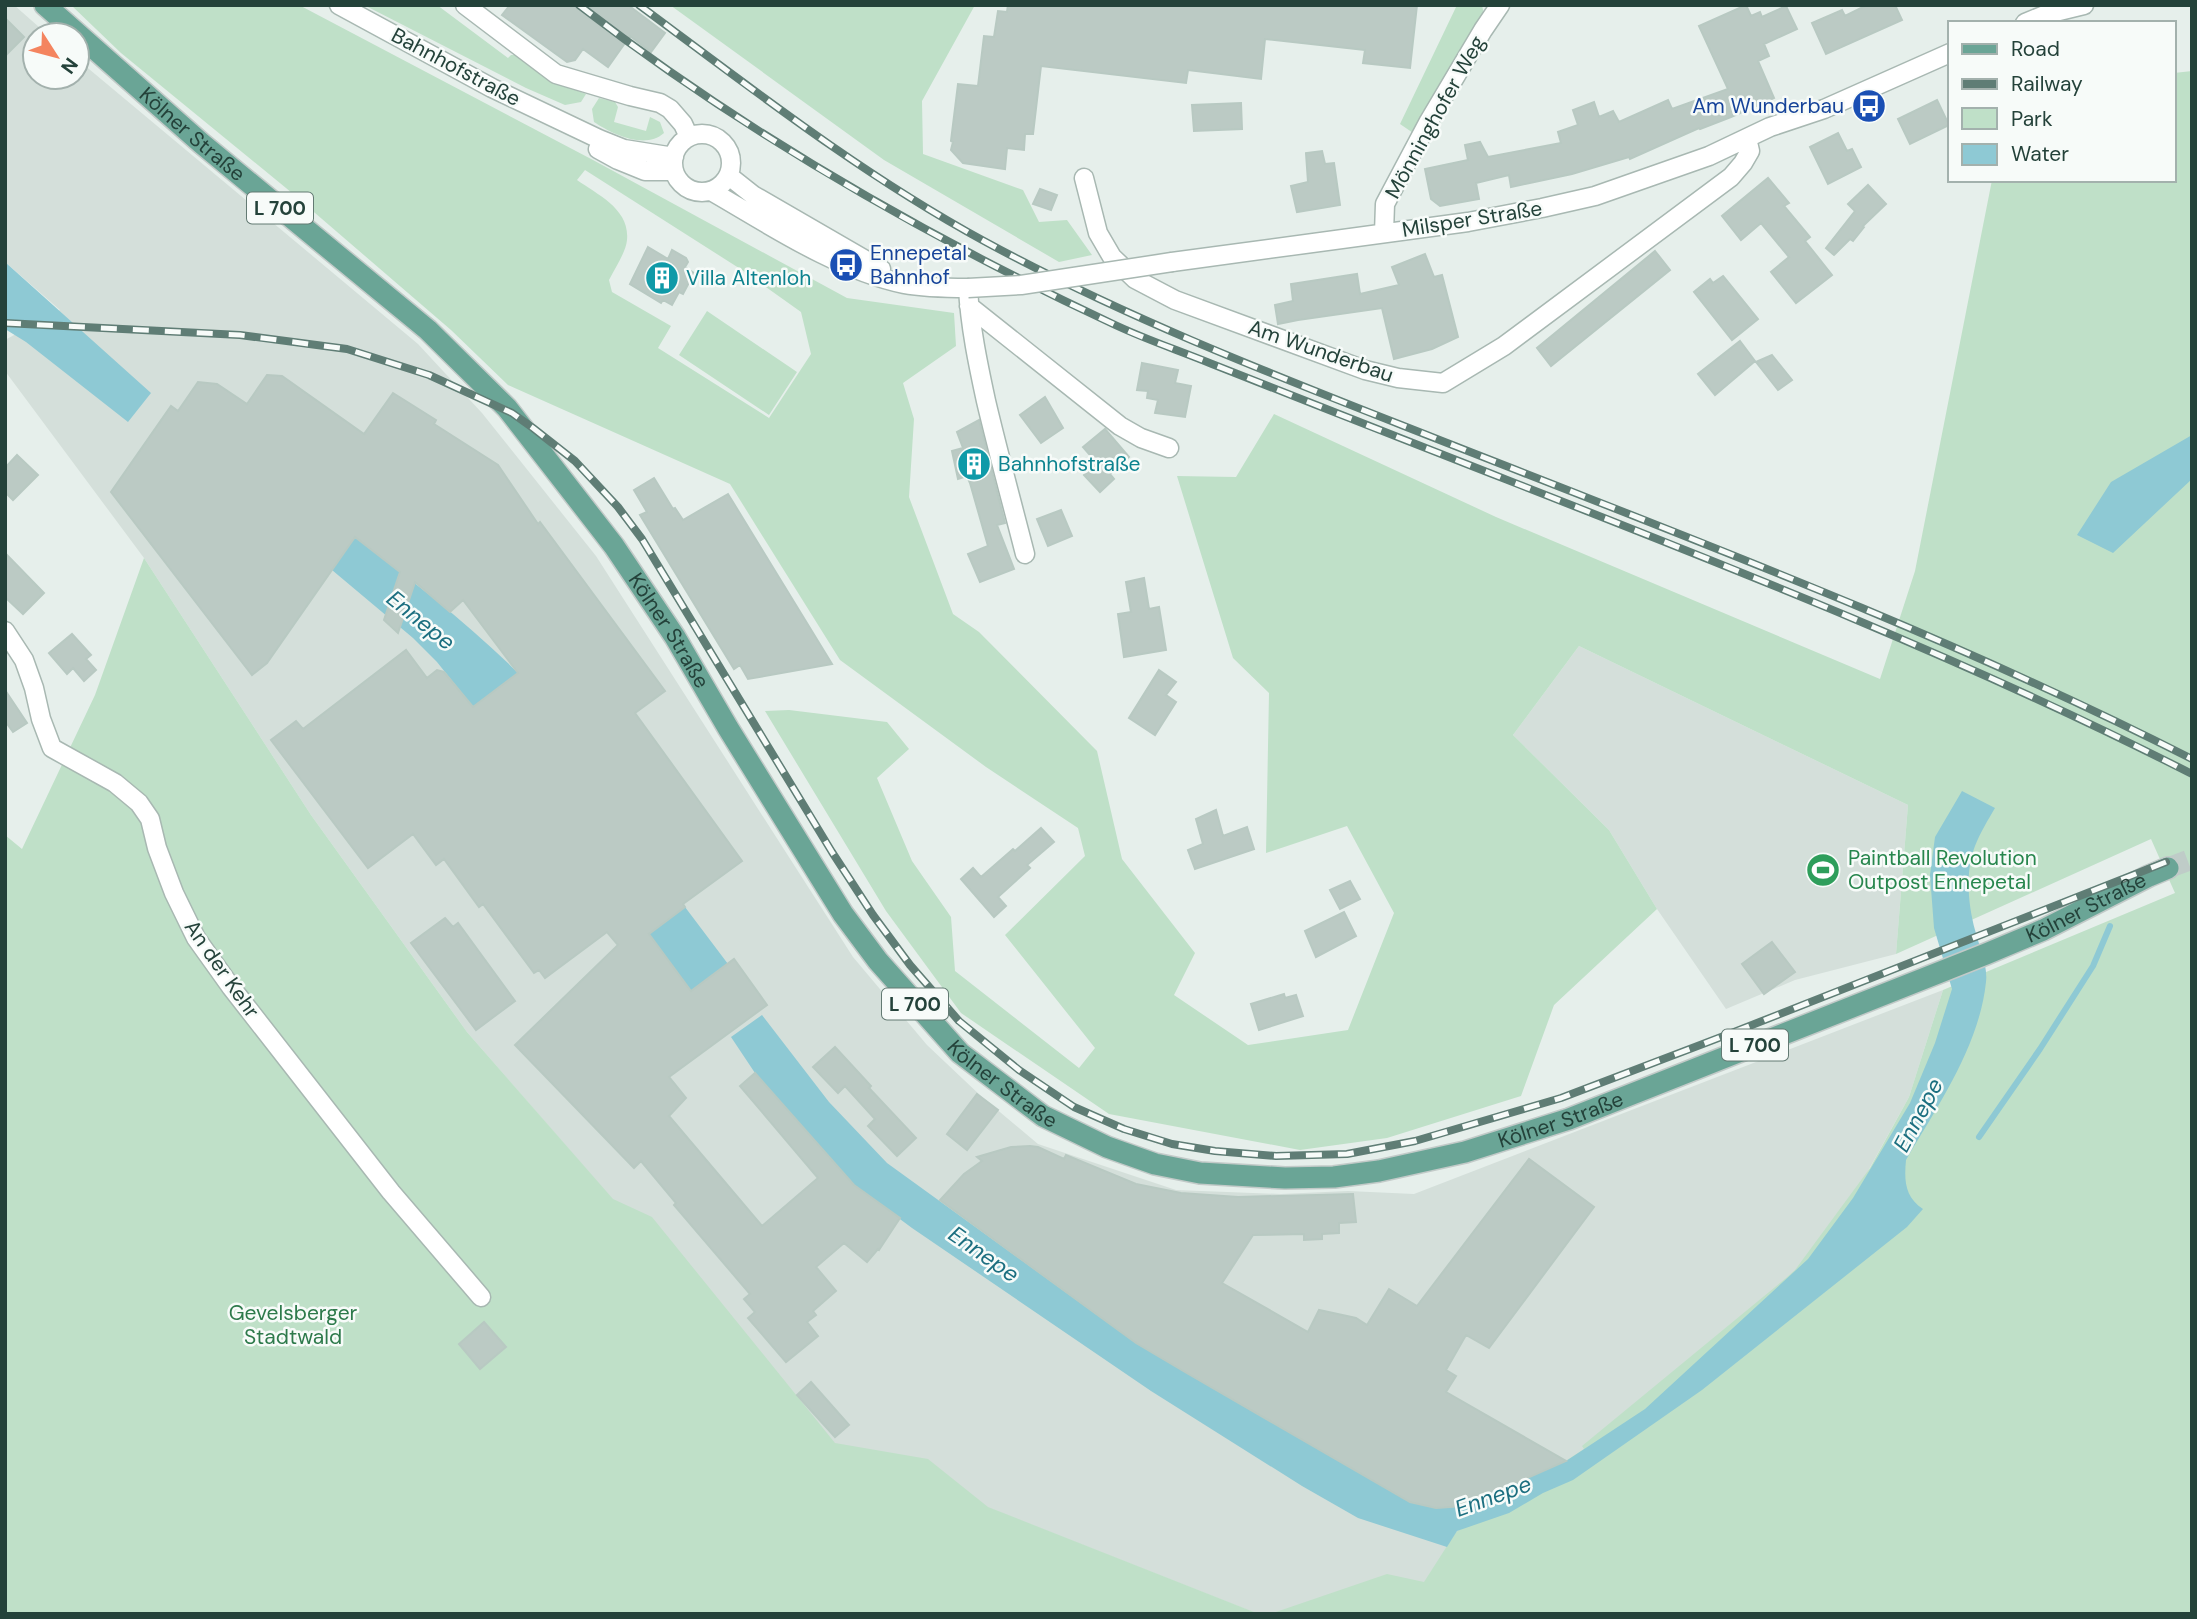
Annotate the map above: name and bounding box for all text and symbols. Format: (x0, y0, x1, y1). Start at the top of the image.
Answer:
north arrow (21, 21, 91, 91)
street label: Bahnhofstraße (387, 21, 526, 113)
legend (1948, 21, 2176, 182)
street label: Mönninghofer Weg (1379, 30, 1492, 204)
text: Road (2011, 35, 2060, 63)
text: N (55, 53, 84, 79)
text: Railway (2011, 70, 2083, 98)
street label: Kölner Straße (133, 81, 251, 188)
bus stop icon: Am Wunderbau (1850, 87, 1888, 125)
place label: Am Wunderbau (1692, 92, 1844, 120)
text: Park (2011, 105, 2053, 133)
text: Water (2011, 140, 2069, 168)
road number: L 700 (247, 192, 313, 224)
street label: Milsper Straße (1400, 194, 1544, 244)
place label: Ennepetal Bahnhof (870, 239, 967, 291)
bus stop icon: Ennepetal Bahnhof (827, 246, 865, 284)
building icon: Villa Altenloh (643, 259, 681, 297)
place label: Villa Altenloh (686, 264, 811, 292)
street label: Am Wunderbau (1245, 313, 1397, 389)
building icon: Bahnhofstraße (955, 445, 993, 483)
place label: Bahnhofstraße (998, 450, 1141, 478)
street label: Kölner Straße (622, 568, 716, 693)
water label: Ennepe (381, 583, 461, 657)
place label: Paintball Revolution Outpost Ennepetal (1848, 844, 2037, 896)
sports icon: Paintball Revolution Outpost Ennepetal (1804, 851, 1842, 889)
street label: Kölner Straße (2022, 866, 2151, 950)
street label: An der Kehr (178, 915, 266, 1024)
road number: L 700 (882, 988, 948, 1020)
road number: L 700 (1722, 1030, 1788, 1060)
street label: Kölner Straße (941, 1034, 1062, 1135)
water label: Ennepe (1886, 1073, 1950, 1157)
street label: Kölner Straße (1494, 1085, 1628, 1155)
water label: Ennepe (943, 1219, 1025, 1289)
park label: Gevelsberger Stadtwald (229, 1299, 358, 1351)
water label: Ennepe (1451, 1468, 1535, 1524)

